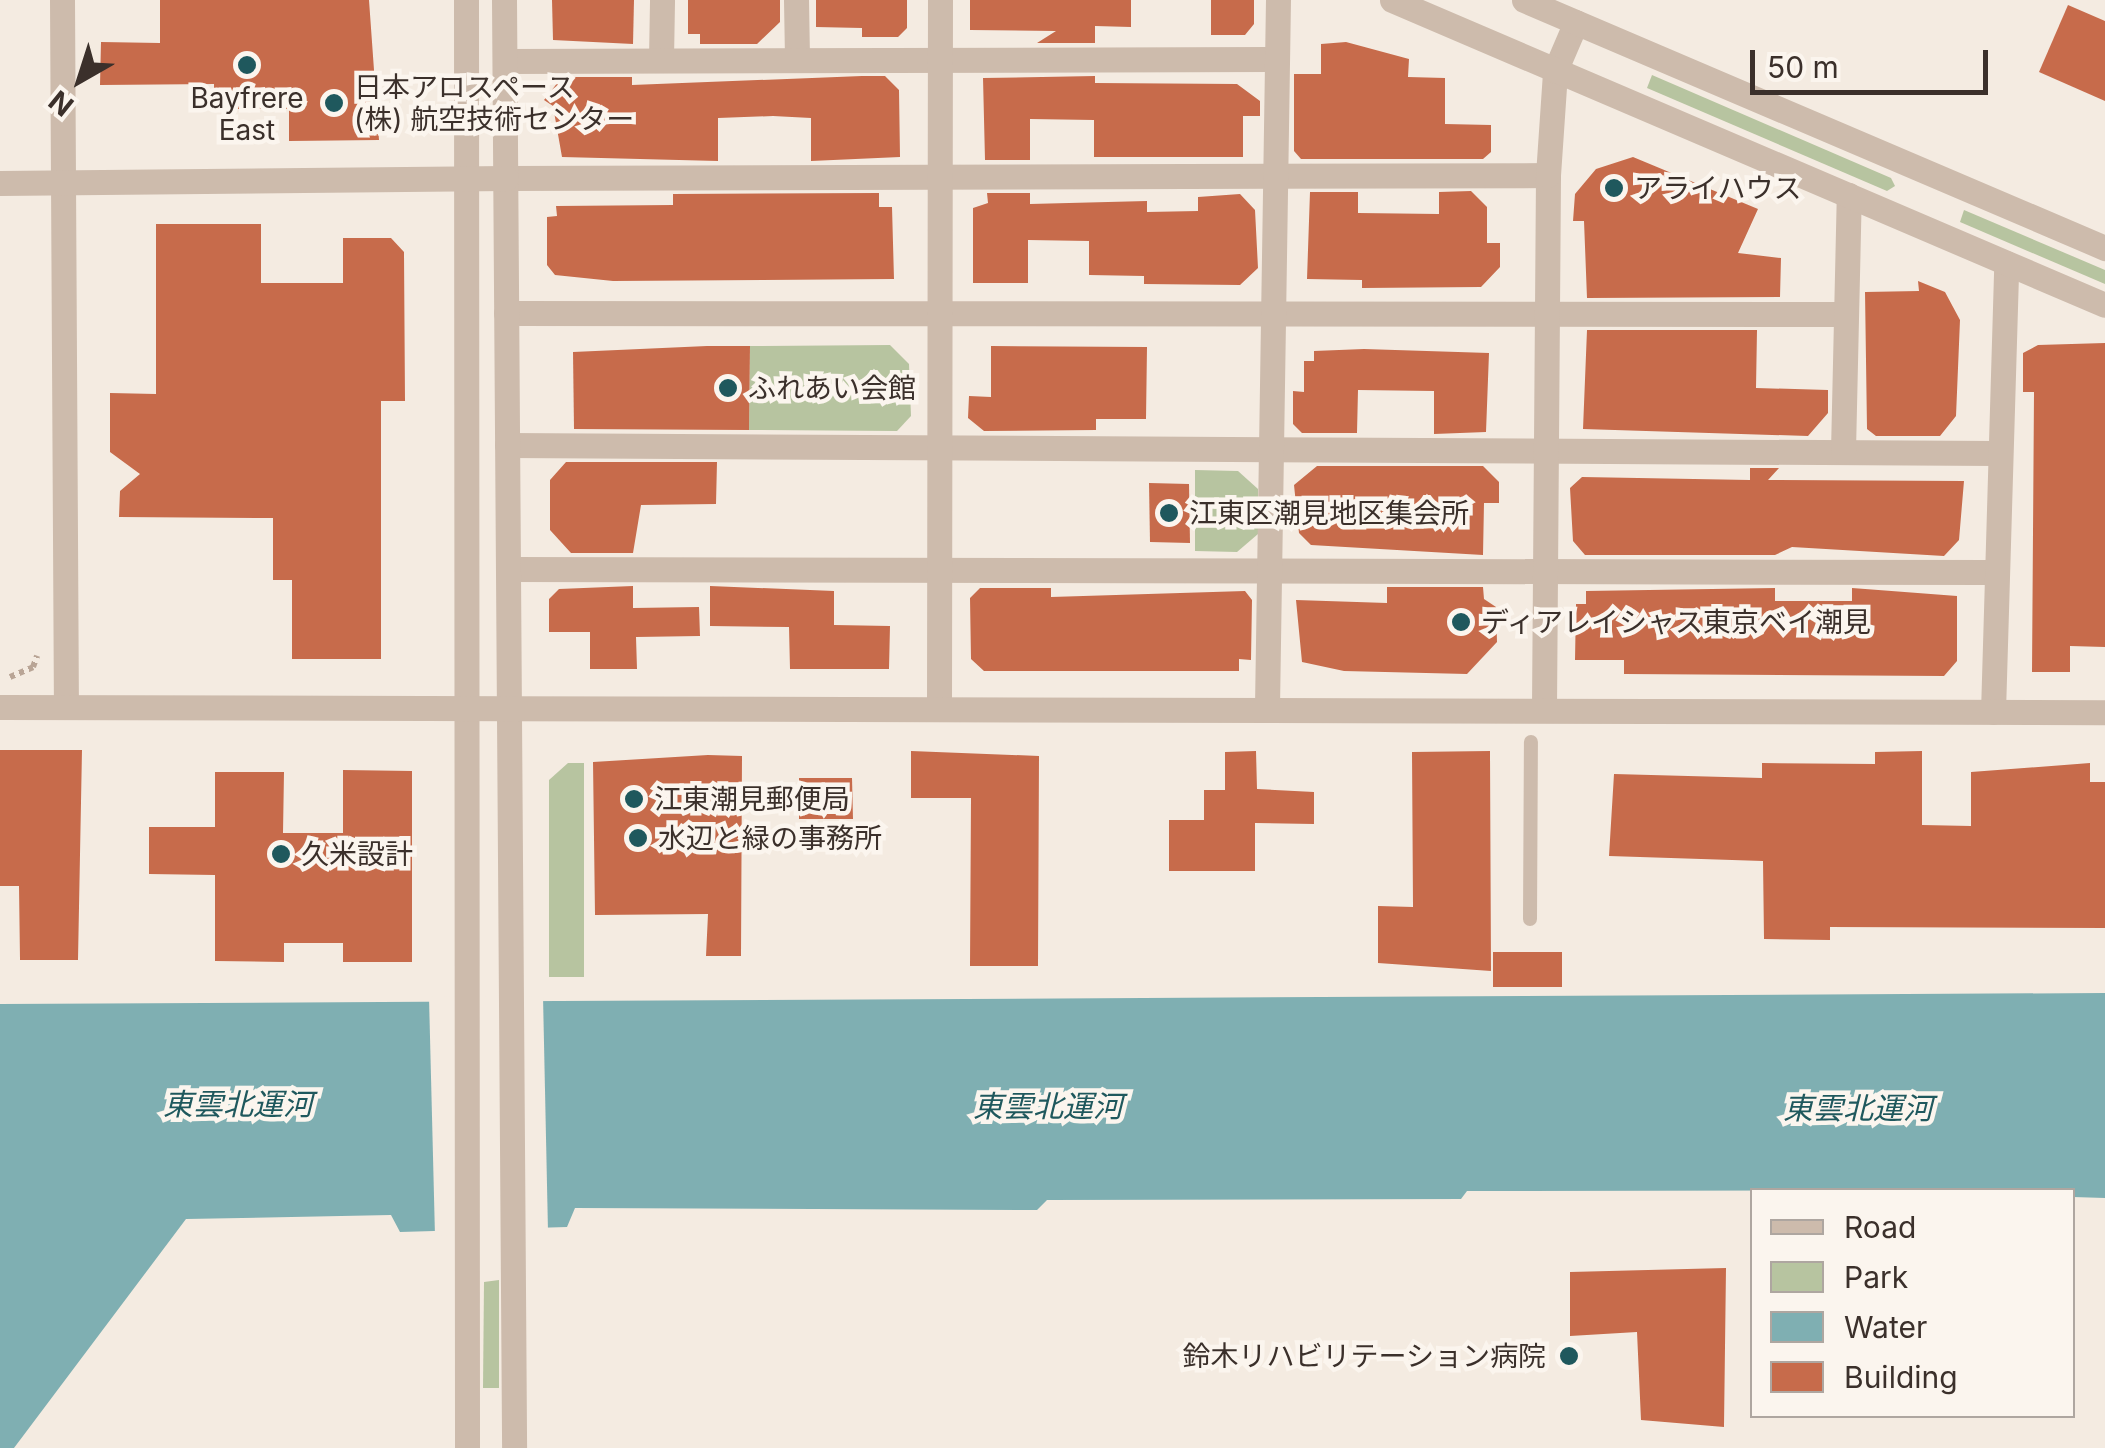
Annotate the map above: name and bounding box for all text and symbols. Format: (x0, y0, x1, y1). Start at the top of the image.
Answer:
north arrow (30, 30, 130, 130)
scale bar (1755, 30, 1992, 92)
text: 50 m (1767, 49, 1839, 85)
marker: Bayfrere East (236, 54, 258, 76)
place label: 日本アロスペース (株) 航空技術センター (354, 70, 634, 136)
place label: Bayfrere East (191, 81, 303, 147)
text: N (42, 83, 80, 123)
marker: 日本アロスペース (株) 航空技術センター (323, 92, 345, 114)
place label: アライハウス (1634, 171, 1802, 205)
marker: アライハウス (1603, 177, 1625, 199)
place label: ふれあい会館 (748, 371, 916, 405)
marker: ふれあい会館 (717, 377, 739, 399)
place label: 江東区潮見地区集会所 (1189, 496, 1469, 530)
marker: 江東区潮見地区集会所 (1158, 502, 1180, 524)
place label: ディアレイシャス東京ベイ潮見 (1481, 605, 1873, 639)
marker: ディアレイシャス東京ベイ潮見 (1450, 611, 1472, 633)
place label: 江東潮見郵便局 (654, 782, 850, 816)
marker: 江東潮見郵便局 (623, 788, 645, 810)
place label: 水辺と緑の事務所 (658, 821, 882, 855)
marker: 水辺と緑の事務所 (627, 827, 649, 849)
place label: 久米設計 (301, 837, 413, 871)
marker: 久米設計 (270, 843, 292, 865)
water label: 東雲北運河 (163, 1086, 313, 1122)
water label: 東雲北運河 (973, 1088, 1123, 1124)
water label: 東雲北運河 (1783, 1090, 1933, 1126)
legend (1750, 1188, 2075, 1418)
text: Road (1844, 1209, 1916, 1245)
text: Park (1844, 1259, 1908, 1295)
text: Water (1844, 1309, 1927, 1345)
place label: 鈴木リハビリテーション病院 (1182, 1339, 1546, 1373)
marker: 鈴木リハビリテーション病院 (1556, 1343, 1582, 1369)
text: Building (1844, 1359, 1958, 1395)

